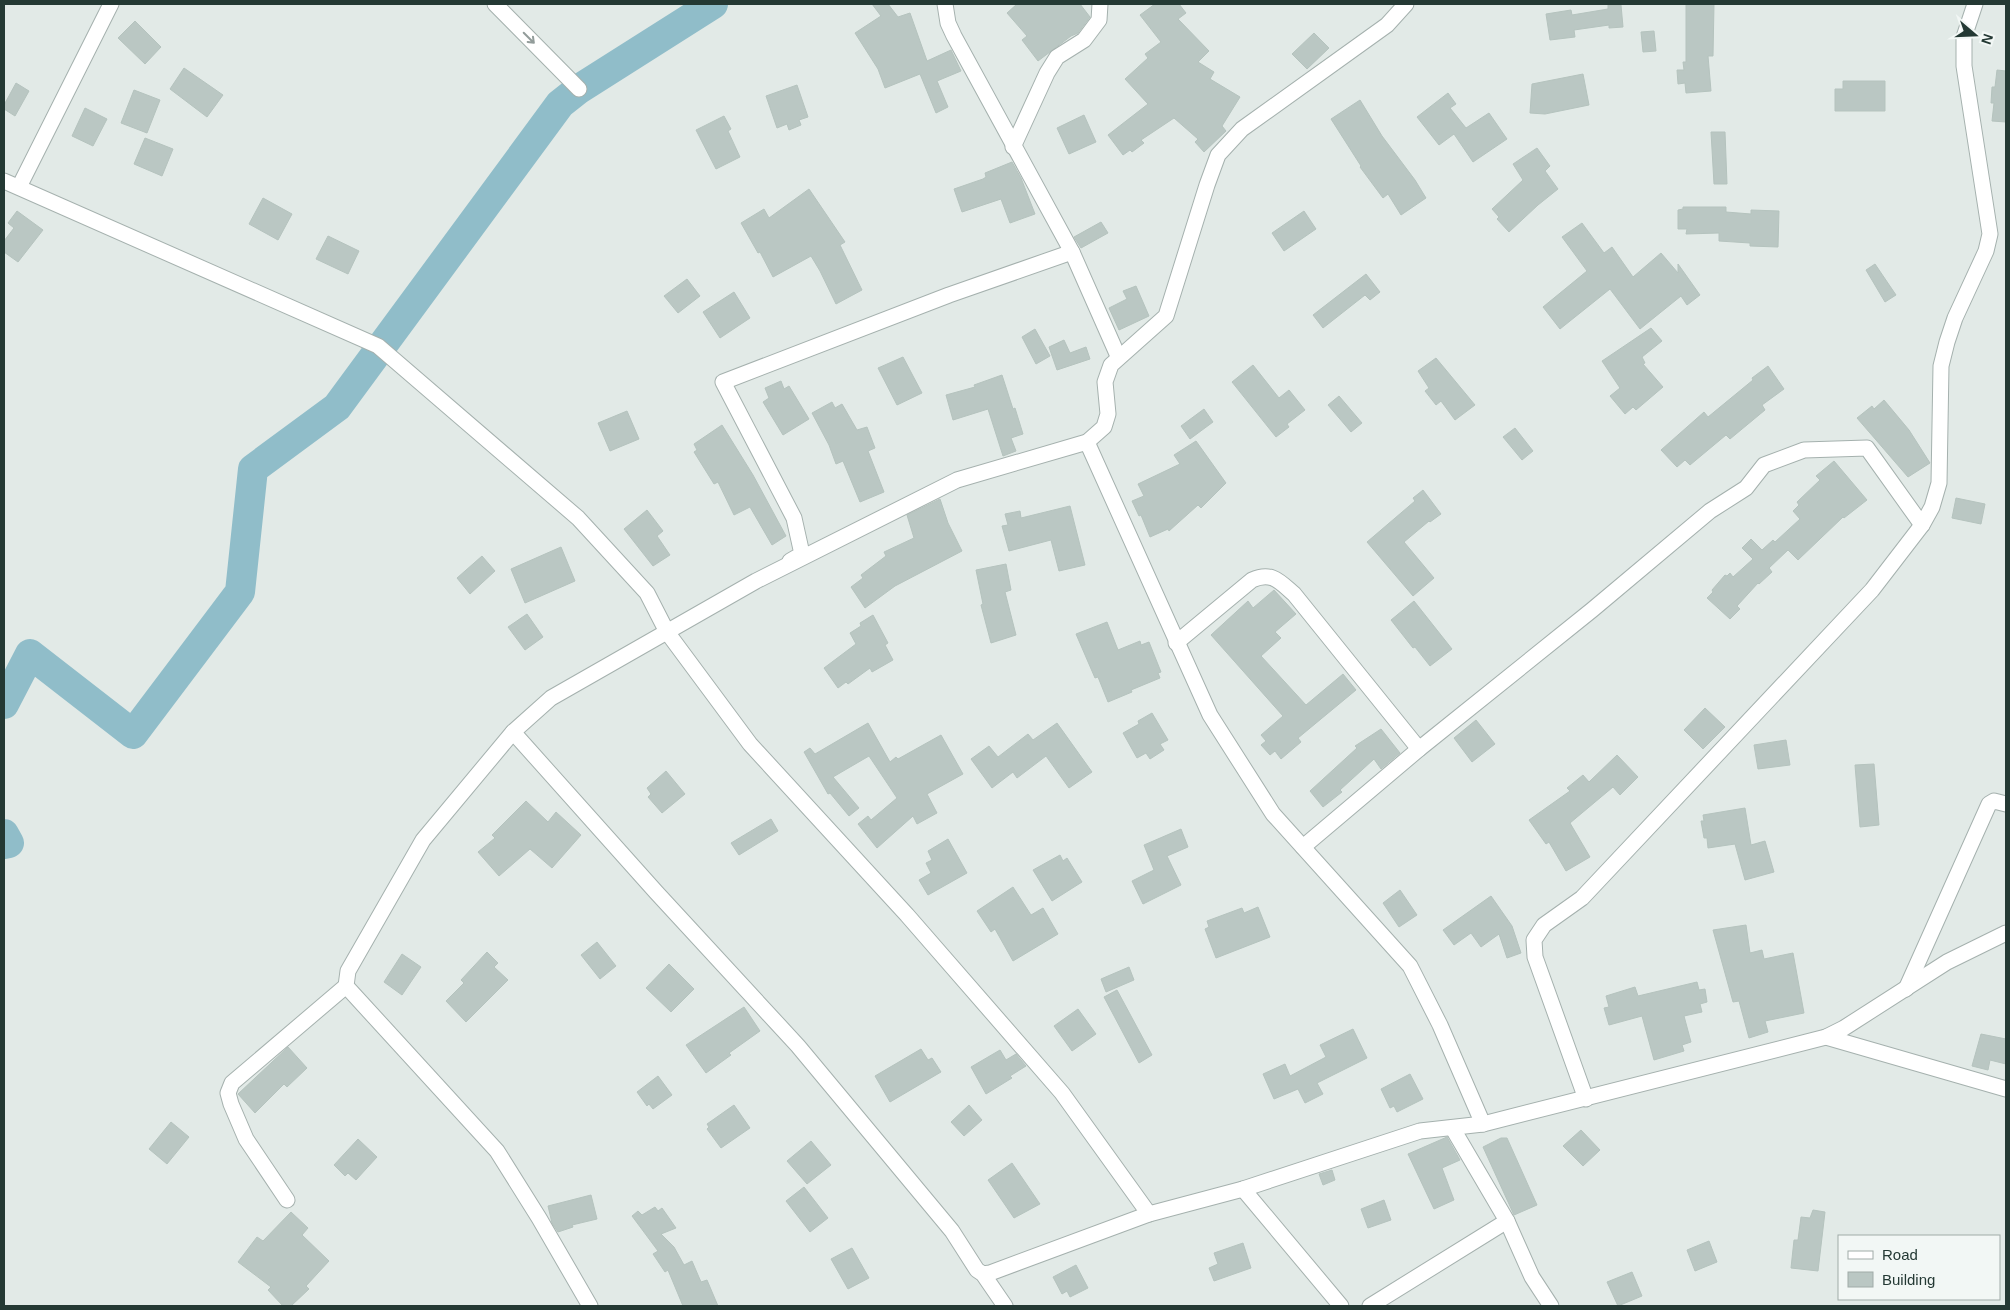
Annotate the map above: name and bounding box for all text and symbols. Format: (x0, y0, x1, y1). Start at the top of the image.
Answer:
north arrow (1950, 10, 2000, 60)
one-way arrow (523, 32, 535, 45)
text: N (1978, 32, 1997, 47)
legend (1838, 1235, 2000, 1300)
text: Road (1882, 1246, 1918, 1263)
text: Building (1882, 1271, 1935, 1288)

